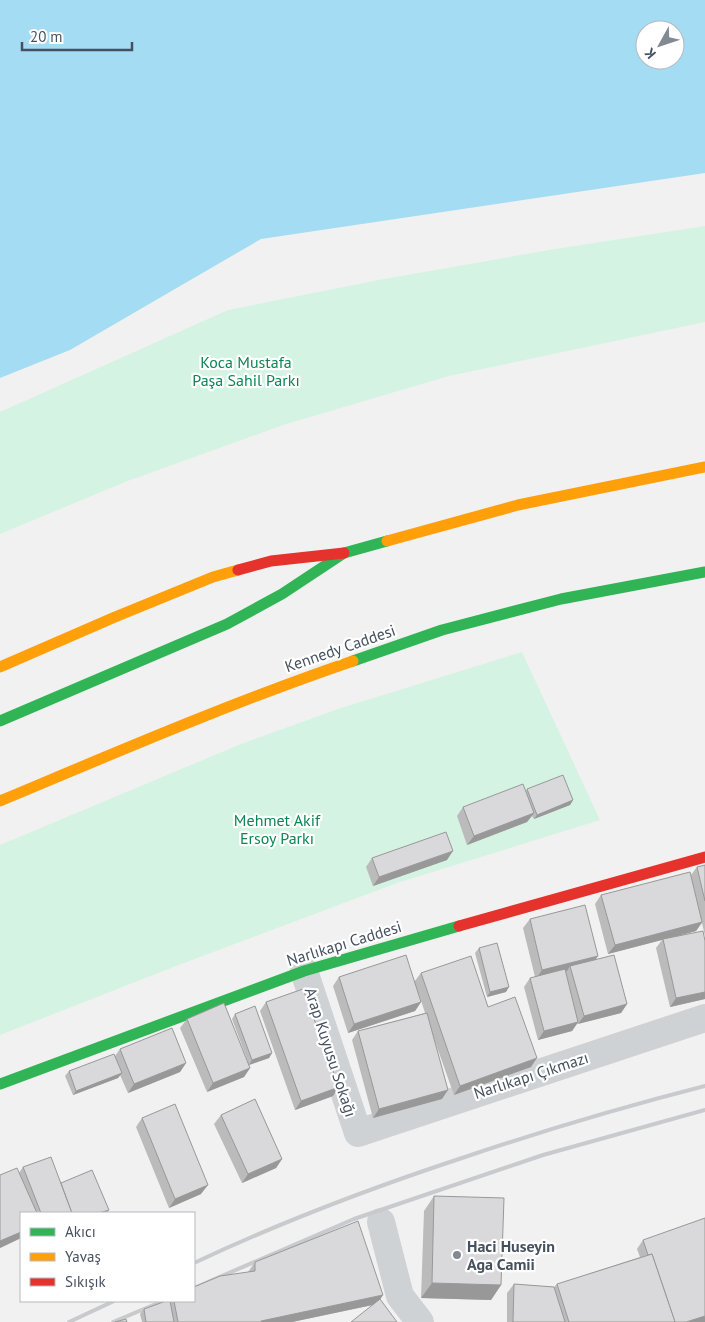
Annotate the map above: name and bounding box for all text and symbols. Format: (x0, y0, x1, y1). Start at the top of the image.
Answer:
scale bar (22, 20, 132, 52)
north arrow (635, 20, 685, 70)
text: 20 m (30, 27, 63, 46)
text: K (640, 44, 660, 62)
park label: Koca Mustafa Paşa Sahil Parkı (192, 352, 300, 390)
street label: Kennedy Caddesi (282, 620, 398, 676)
park label: Mehmet Akif Ersoy Parkı (234, 810, 321, 848)
street label: Narlıkapı Caddesi (284, 916, 404, 970)
street label: Arap Kuyusu Sokağı (301, 985, 361, 1119)
street label: Narlıkapı Çıkmazı (471, 1047, 591, 1103)
legend (20, 1212, 195, 1302)
text: Akıcı (65, 1222, 96, 1241)
place label: Haci Huseyin Aga Camii (467, 1236, 555, 1274)
text: Yavaş (65, 1247, 101, 1266)
marker: Haci Huseyin Aga Camii (451, 1249, 463, 1261)
text: Sıkışık (65, 1272, 107, 1291)

